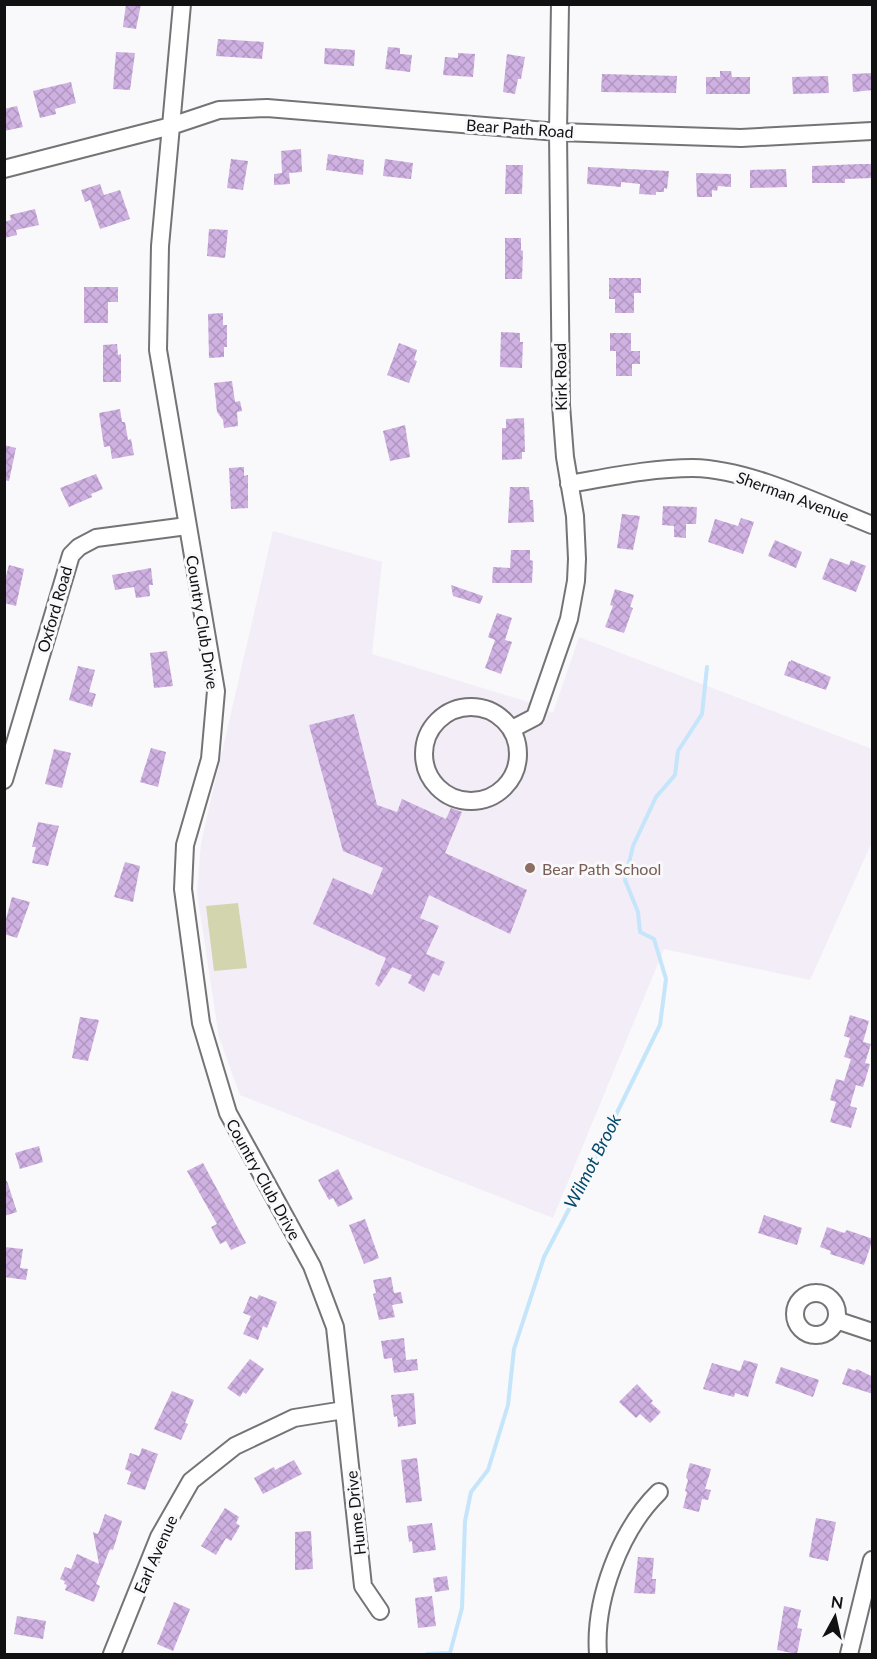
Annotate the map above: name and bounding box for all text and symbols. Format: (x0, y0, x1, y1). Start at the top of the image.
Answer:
street label: Bear Path Road (466, 115, 574, 141)
street label: Kirk Road (550, 343, 570, 411)
street label: Sherman Avenue (734, 467, 852, 525)
street label: Country Club Drive (183, 554, 223, 690)
street label: Oxford Road (33, 564, 75, 654)
place label: Bear Path School (542, 859, 661, 878)
marker: Bear Path School (523, 861, 537, 875)
water label: Wilmot Brook (559, 1110, 625, 1212)
street label: Country Club Drive (223, 1115, 305, 1243)
street label: Hume Drive (341, 1470, 369, 1556)
street label: Earl Avenue (129, 1512, 181, 1596)
north arrow (805, 1587, 865, 1647)
text: N (830, 1591, 845, 1612)

